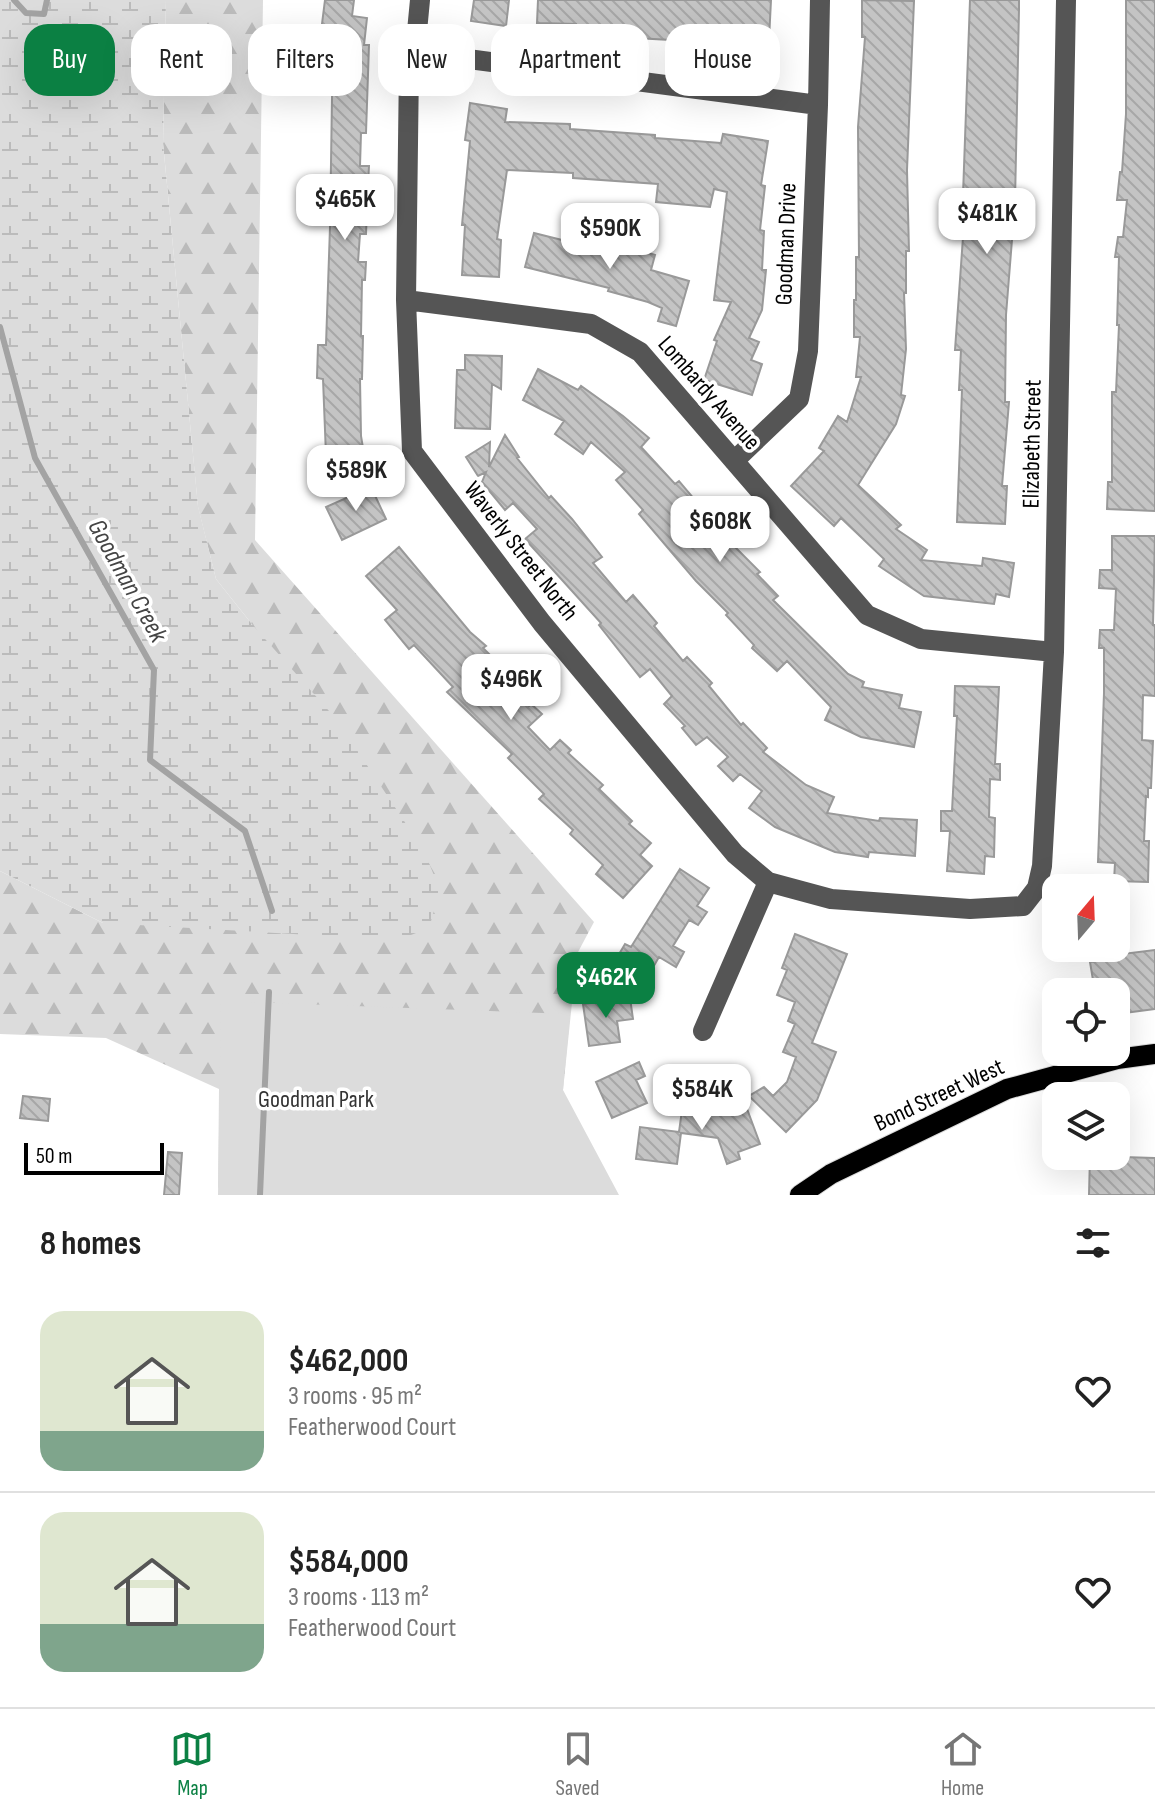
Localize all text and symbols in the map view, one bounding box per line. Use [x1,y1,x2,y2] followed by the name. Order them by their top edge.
[24,24,115,96] chip: Buy
[131,24,232,96] chip: Rent
[248,24,362,96] chip: Filters
[378,24,475,96] chip: New
[491,24,649,96] chip: Apartment
[665,24,780,96] chip: House
[289,174,401,242] pin: $465K
[769,182,803,306] street label: Goodman Drive
[314,184,376,215] text: $465K
[931,188,1043,256] pin: $481K
[956,198,1018,229] text: $481K
[554,203,666,271] pin: $590K
[579,213,641,244] text: $590K
[652,330,766,456] street label: Lombardy Avenue
[1016,379,1048,509] street label: Elizabeth Street
[300,445,412,513] pin: $589K
[325,455,387,486] text: $589K
[458,476,584,626] street label: Waverly Street North
[664,496,776,564] pin: $608K
[689,506,752,537] text: $608K
[81,514,174,649] water label: Goodman Creek
[455,654,567,722] pin: $496K
[480,664,542,695] text: $496K
[1042,874,1130,962] north arrow
[1042,874,1130,1170] map controls
[550,952,662,1020] pin: $462K
[575,962,637,993] text: $462K
[1042,978,1130,1066] button: locate
[869,1052,1009,1138] street label: Bond Street West
[646,1064,758,1132] pin: $584K
[671,1074,733,1105] text: $584K
[1042,1082,1130,1170] button: layers
[258,1085,374,1114] park label: Goodman Park
[24,1139,164,1175] scale bar
[36,1143,72,1170] text: 50 m
[1071,1221,1115,1265] icon: filters
[40,1223,141,1264] text: 8 homes
[288,1340,408,1381] text: $462,000
[104,1343,200,1439] icon: home
[1071,1369,1115,1413] icon: heart
[288,1381,422,1412] text: 3 rooms · 95 m²
[288,1412,456,1443] text: Featherwood Court
[288,1541,409,1582] text: $584,000
[104,1544,200,1640] icon: home
[1071,1570,1115,1614] icon: heart
[288,1582,429,1613] text: 3 rooms · 113 m²
[288,1613,456,1644] text: Featherwood Court
[170,1727,214,1802] tab: Map
[555,1727,600,1802] tab: Saved
[941,1727,985,1802] tab: Home

